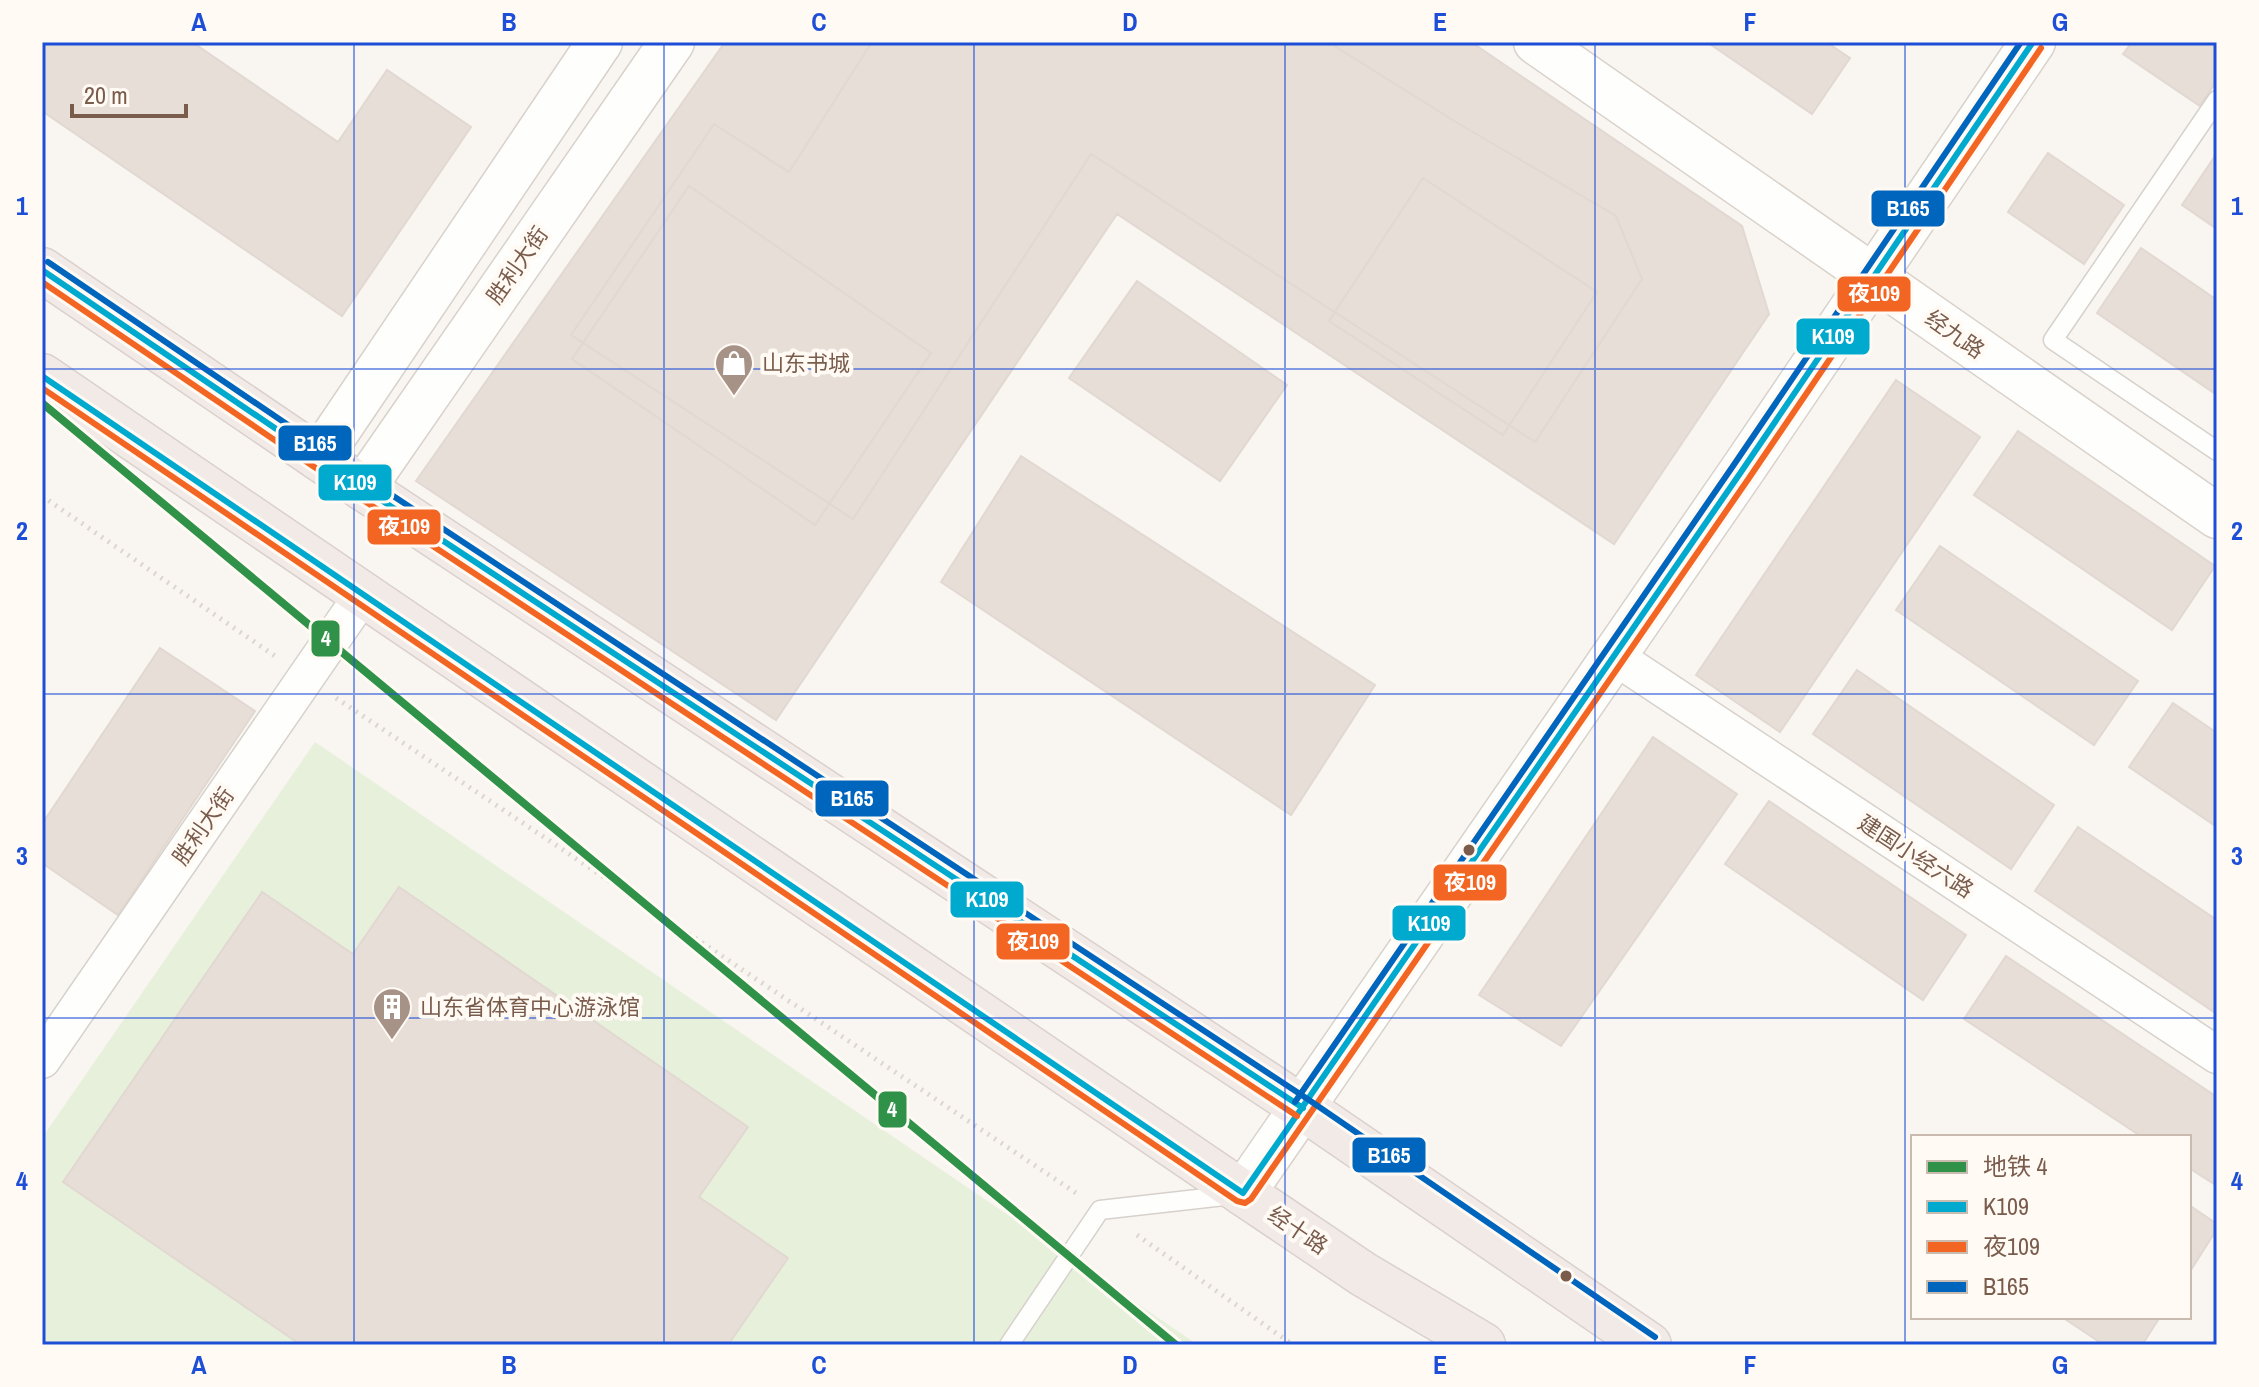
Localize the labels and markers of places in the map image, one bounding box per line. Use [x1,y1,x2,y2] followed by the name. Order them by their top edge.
[713,342,755,397] shop icon: 山东书城
[762,348,850,378] place label: 山东书城
[1461,842,1477,858] unlabelled marker
[371,986,413,1041] building icon: 山东省体育中心游泳馆
[420,992,640,1022] place label: 山东省体育中心游泳馆
[1558,1268,1574,1284] unlabelled marker

